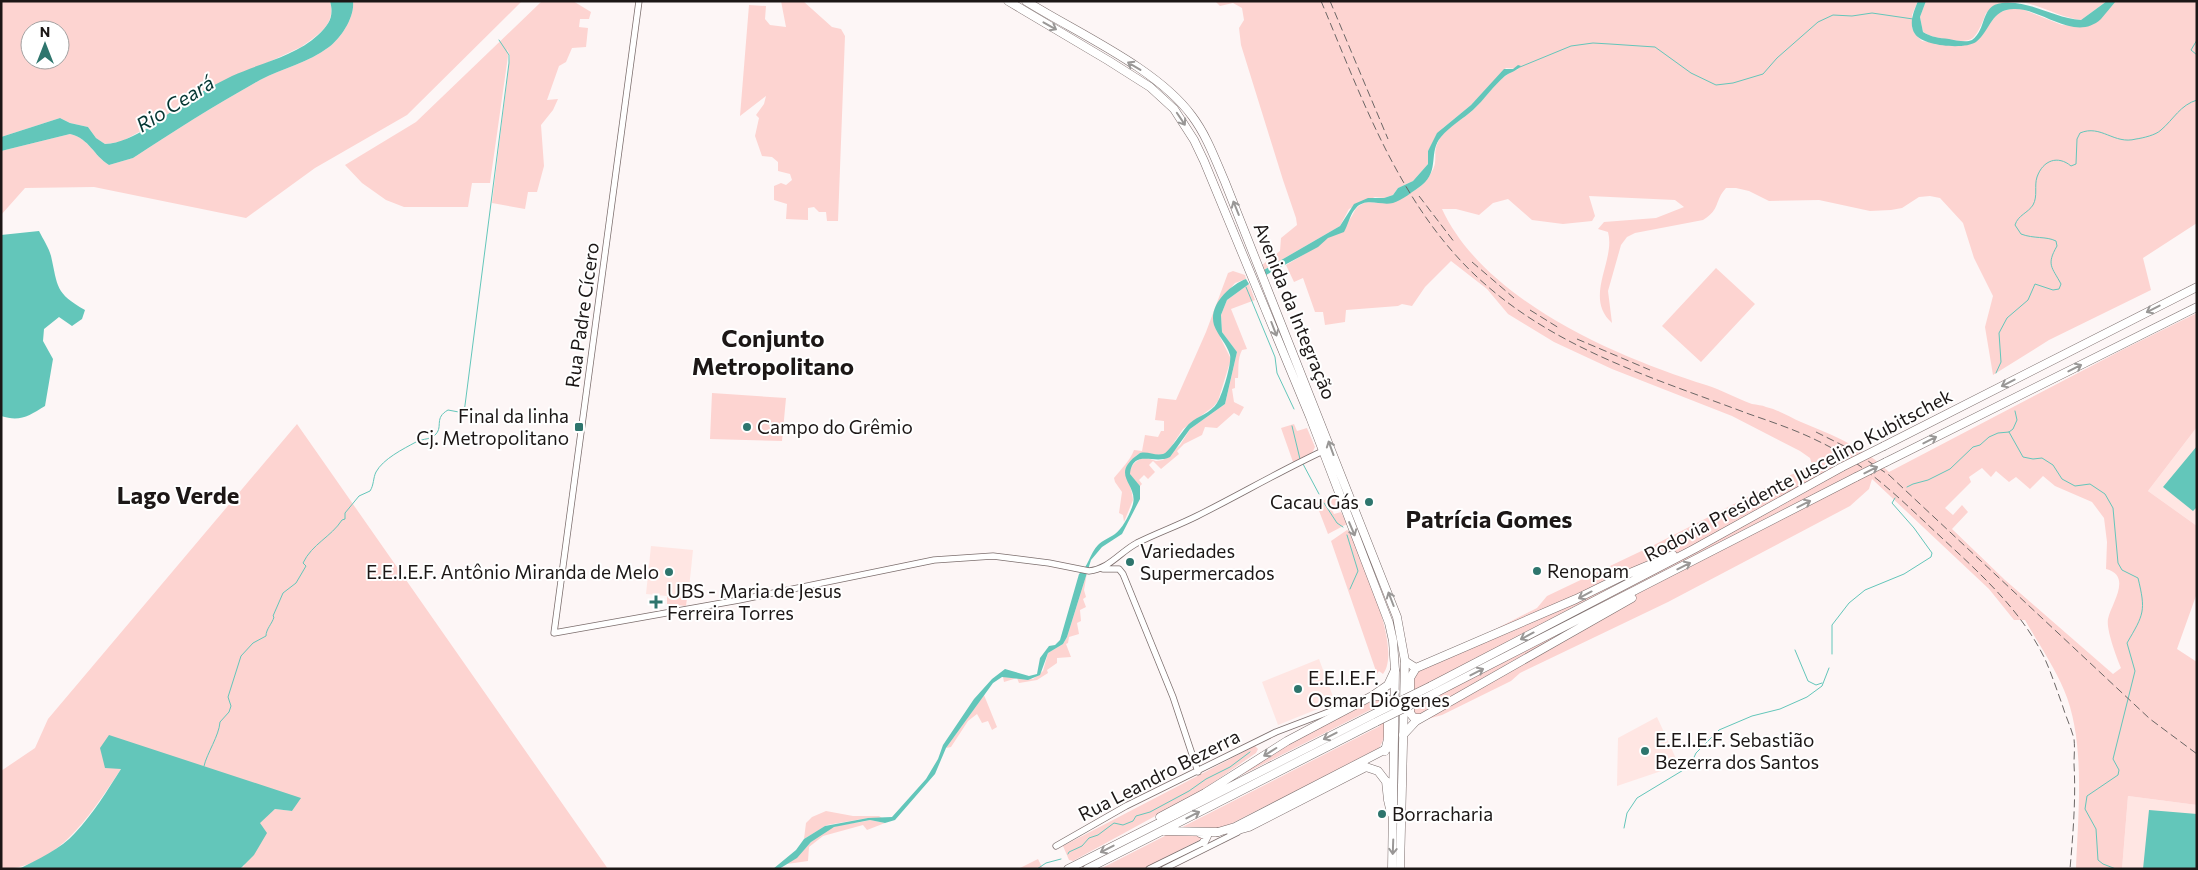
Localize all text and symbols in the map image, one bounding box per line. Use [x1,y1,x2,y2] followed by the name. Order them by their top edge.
[20,20,70,70] north arrow
[1042,21,1056,31] one-way arrow
[40,23,50,40] text: N
[1127,60,1141,70] one-way arrow
[131,70,218,136] water label: Rio Ceará
[1176,112,1186,126] one-way arrow
[1230,201,1240,216] one-way arrow
[1249,219,1341,403] street label: Avenida da Integração
[560,241,603,389] street label: Rua Padre Cícero
[2146,305,2161,314] one-way arrow
[1270,321,1279,336] one-way arrow
[692,323,854,380] district label: Conjunto Metropolitano
[2067,363,2082,372] one-way arrow
[2001,378,2016,388] one-way arrow
[1640,383,1956,566] street label: Rodovia Presidente Juscelino Kubitschek
[416,404,569,449] place label: Final da linha Cj. Metropolitano
[757,415,913,438] place label: Campo do Grêmio
[573,421,585,433] marker: Final da linha Cj. Metropolitano
[741,421,753,433] marker: Campo do Grêmio
[1922,435,1937,445] one-way arrow
[1326,440,1335,456] one-way arrow
[1863,465,1878,474] one-way arrow
[117,480,239,509] district label: Lago Verde
[1270,490,1359,513] place label: Cacau Gás
[1363,496,1375,508] marker: Cacau Gás
[1796,499,1811,509] one-way arrow
[1405,504,1573,533] district label: Patrícia Gomes
[1348,521,1358,536] one-way arrow
[1140,539,1275,584] place label: Variedades Supermercados
[1124,556,1136,568] marker: Variedades Supermercados
[1547,559,1629,582] place label: Renopam
[366,560,659,583] place label: E.E.I.E.F. Antônio Miranda de Melo
[1676,561,1691,570] one-way arrow
[1531,565,1543,577] marker: Renopam
[663,566,675,578] marker: E.E.I.E.F. Antônio Miranda de Melo
[667,579,842,624] place label: UBS - Maria de Jesus Ferreira Torres
[1578,591,1593,600] one-way arrow
[1386,592,1395,607] one-way arrow
[649,595,663,609] marker: UBS - Maria de Jesus Ferreira Torres
[1520,632,1535,641] one-way arrow
[1308,666,1450,711] place label: E.E.I.E.F. Osmar Diógenes
[1469,667,1484,676] one-way arrow
[1292,683,1304,695] marker: E.E.I.E.F. Osmar Diógenes
[1074,724,1243,825] street label: Rua Leandro Bezerra
[1655,728,1819,773] place label: E.E.I.E.F. Sebastião Bezerra dos Santos
[1323,732,1338,741] one-way arrow
[1639,745,1651,757] marker: E.E.I.E.F. Sebastião Bezerra dos Santos
[1263,746,1277,757] one-way arrow
[1392,802,1493,825] place label: Borracharia
[1376,808,1388,820] marker: Borracharia
[1186,810,1201,820] one-way arrow
[1388,838,1398,855] one-way arrow
[1100,845,1115,854] one-way arrow

